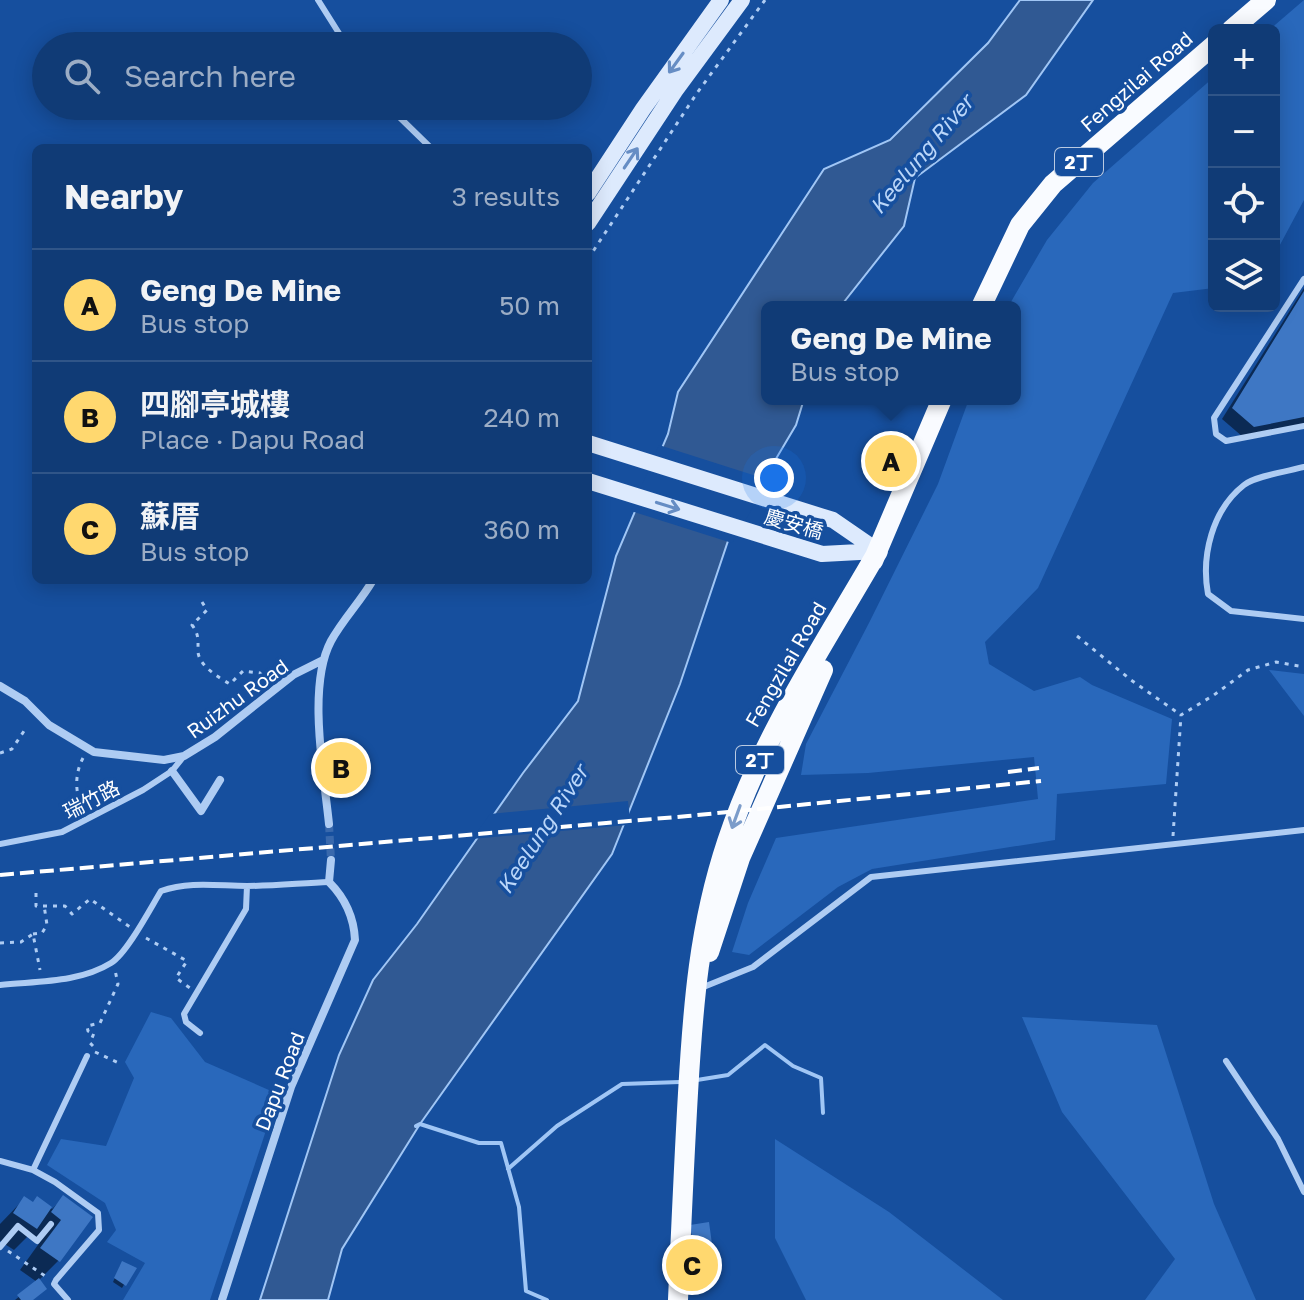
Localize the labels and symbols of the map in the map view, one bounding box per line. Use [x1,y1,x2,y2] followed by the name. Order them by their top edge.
[1075,26,1197,136] street label: Fengzilai Road
[668,52,684,74] one-way arrow
[863,86,981,219] water label: Keelung River
[623,147,639,169] one-way arrow
[1055,148,1103,176] road number: 2丁
[865,431,917,491] pin: A
[754,458,794,498] your location
[655,500,680,514] one-way arrow
[762,503,826,543] street label: 慶安橋
[739,597,831,731] street label: Fengzilai Road
[182,653,292,743] street label: Ruizhu Road
[315,738,367,798] pin: B
[736,746,784,774] road number: 2丁
[491,757,595,898] water label: Keelung River
[59,775,123,823] street label: 瑞竹路
[728,804,742,829] one-way arrow
[249,1028,309,1134] street label: Dapu Road
[666,1235,718,1295] pin: C

